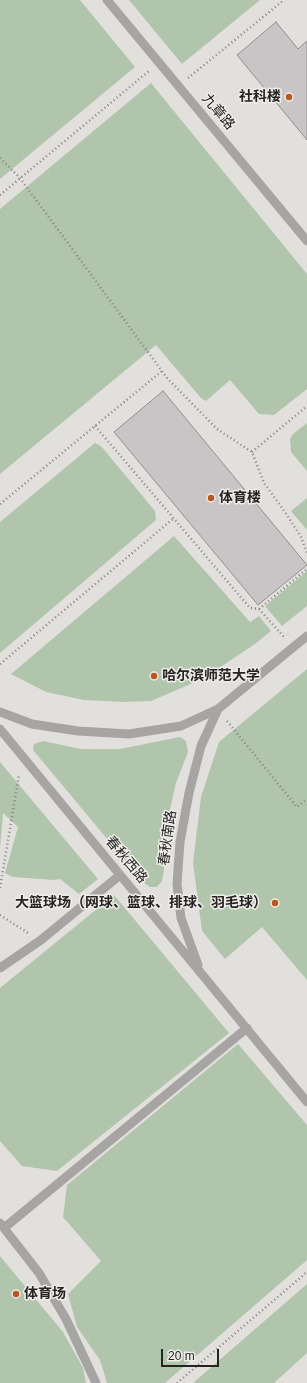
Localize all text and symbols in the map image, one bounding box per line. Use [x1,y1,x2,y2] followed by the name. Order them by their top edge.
[239,89,281,105] place label: 社科楼
[198,91,238,133] street label: 九章路
[284,92,294,102] marker: 社科楼
[219,490,261,506] place label: 体育楼
[206,493,216,503] marker: 体育楼
[162,668,260,684] place label: 哈尔滨师范大学
[149,671,159,681] marker: 哈尔滨师范大学
[156,809,180,867] street label: 春秋南路
[102,833,150,887] street label: 春秋西路
[15,895,267,911] place label: 大篮球场（网球、篮球、排球、羽毛球）
[270,898,280,908] marker: 大篮球场（网球、篮球、排球、羽毛球）
[24,1286,66,1302] place label: 体育场
[11,1289,21,1299] marker: 体育场
[163,1341,221,1367] scale bar
[168,1349,195,1363] text: 20 m

